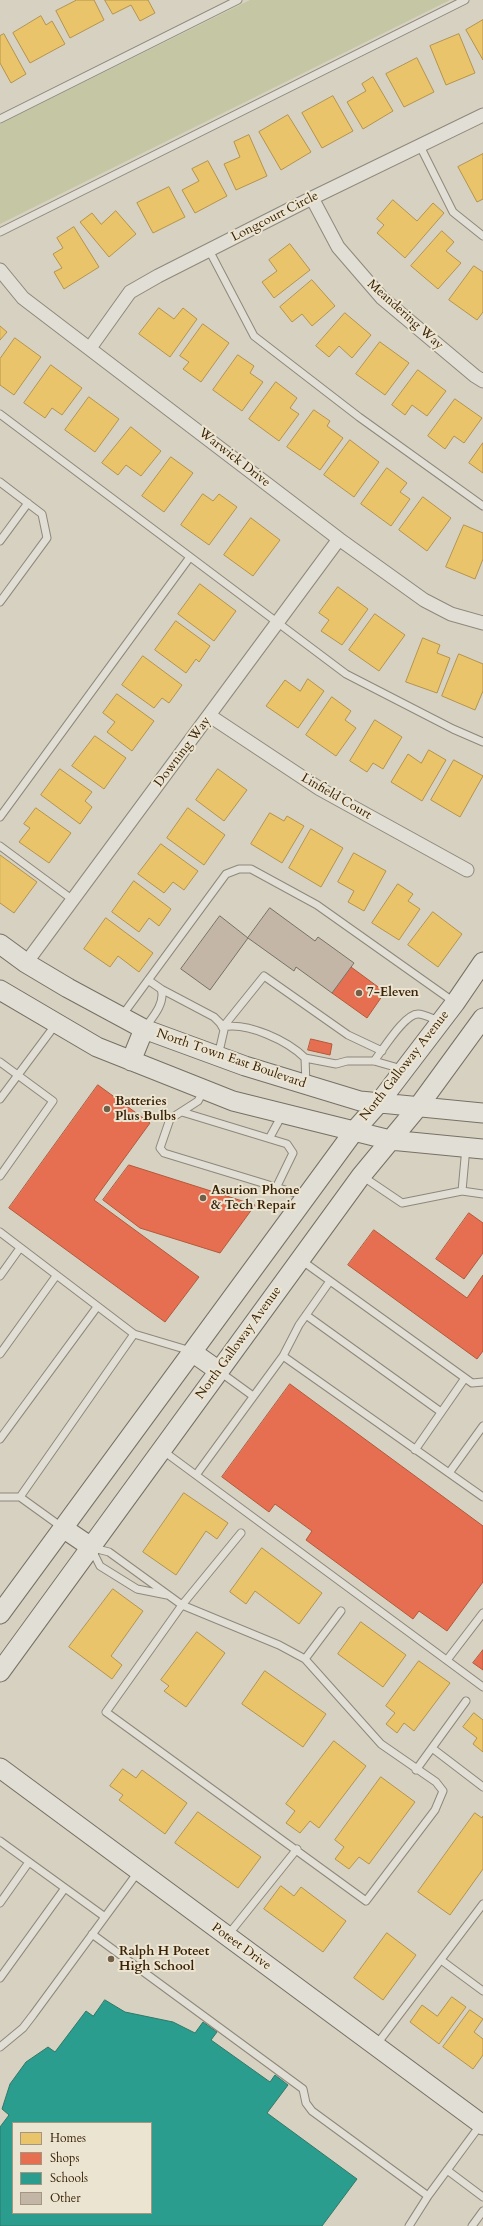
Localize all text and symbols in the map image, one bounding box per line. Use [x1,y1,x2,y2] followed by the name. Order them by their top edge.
[229,188,321,246] street label: Longcourt Circle
[364,277,446,353] street label: Meandering Way
[195,425,273,491] street label: Warwick Drive
[151,714,215,790] street label: Downing Way
[298,771,374,823] street label: Linfield Court
[367,985,419,1001] place label: 7-Eleven
[354,988,364,998] marker: 7-Eleven
[357,1008,453,1124] street label: North Galloway Avenue
[154,1026,308,1092] street label: North Town East Boulevard
[115,1094,176,1125] place label: Batteries Plus Bulbs
[102,1104,112,1114] marker: Batteries Plus Bulbs
[211,1183,300,1214] place label: Asurion Phone & Tech Repair
[198,1193,208,1203] marker: Asurion Phone & Tech Repair
[193,1284,285,1402] street label: North Galloway Avenue
[208,1920,274,1974] street label: Poteet Drive
[119,1944,209,1975] place label: Ralph H Poteet High School
[106,1954,116,1964] marker: Ralph H Poteet High School
[12,2122,152,2214] legend
[50,2130,86,2146] text: Homes
[50,2150,79,2166] text: Shops
[50,2170,88,2186] text: Schools
[50,2190,81,2206] text: Other

